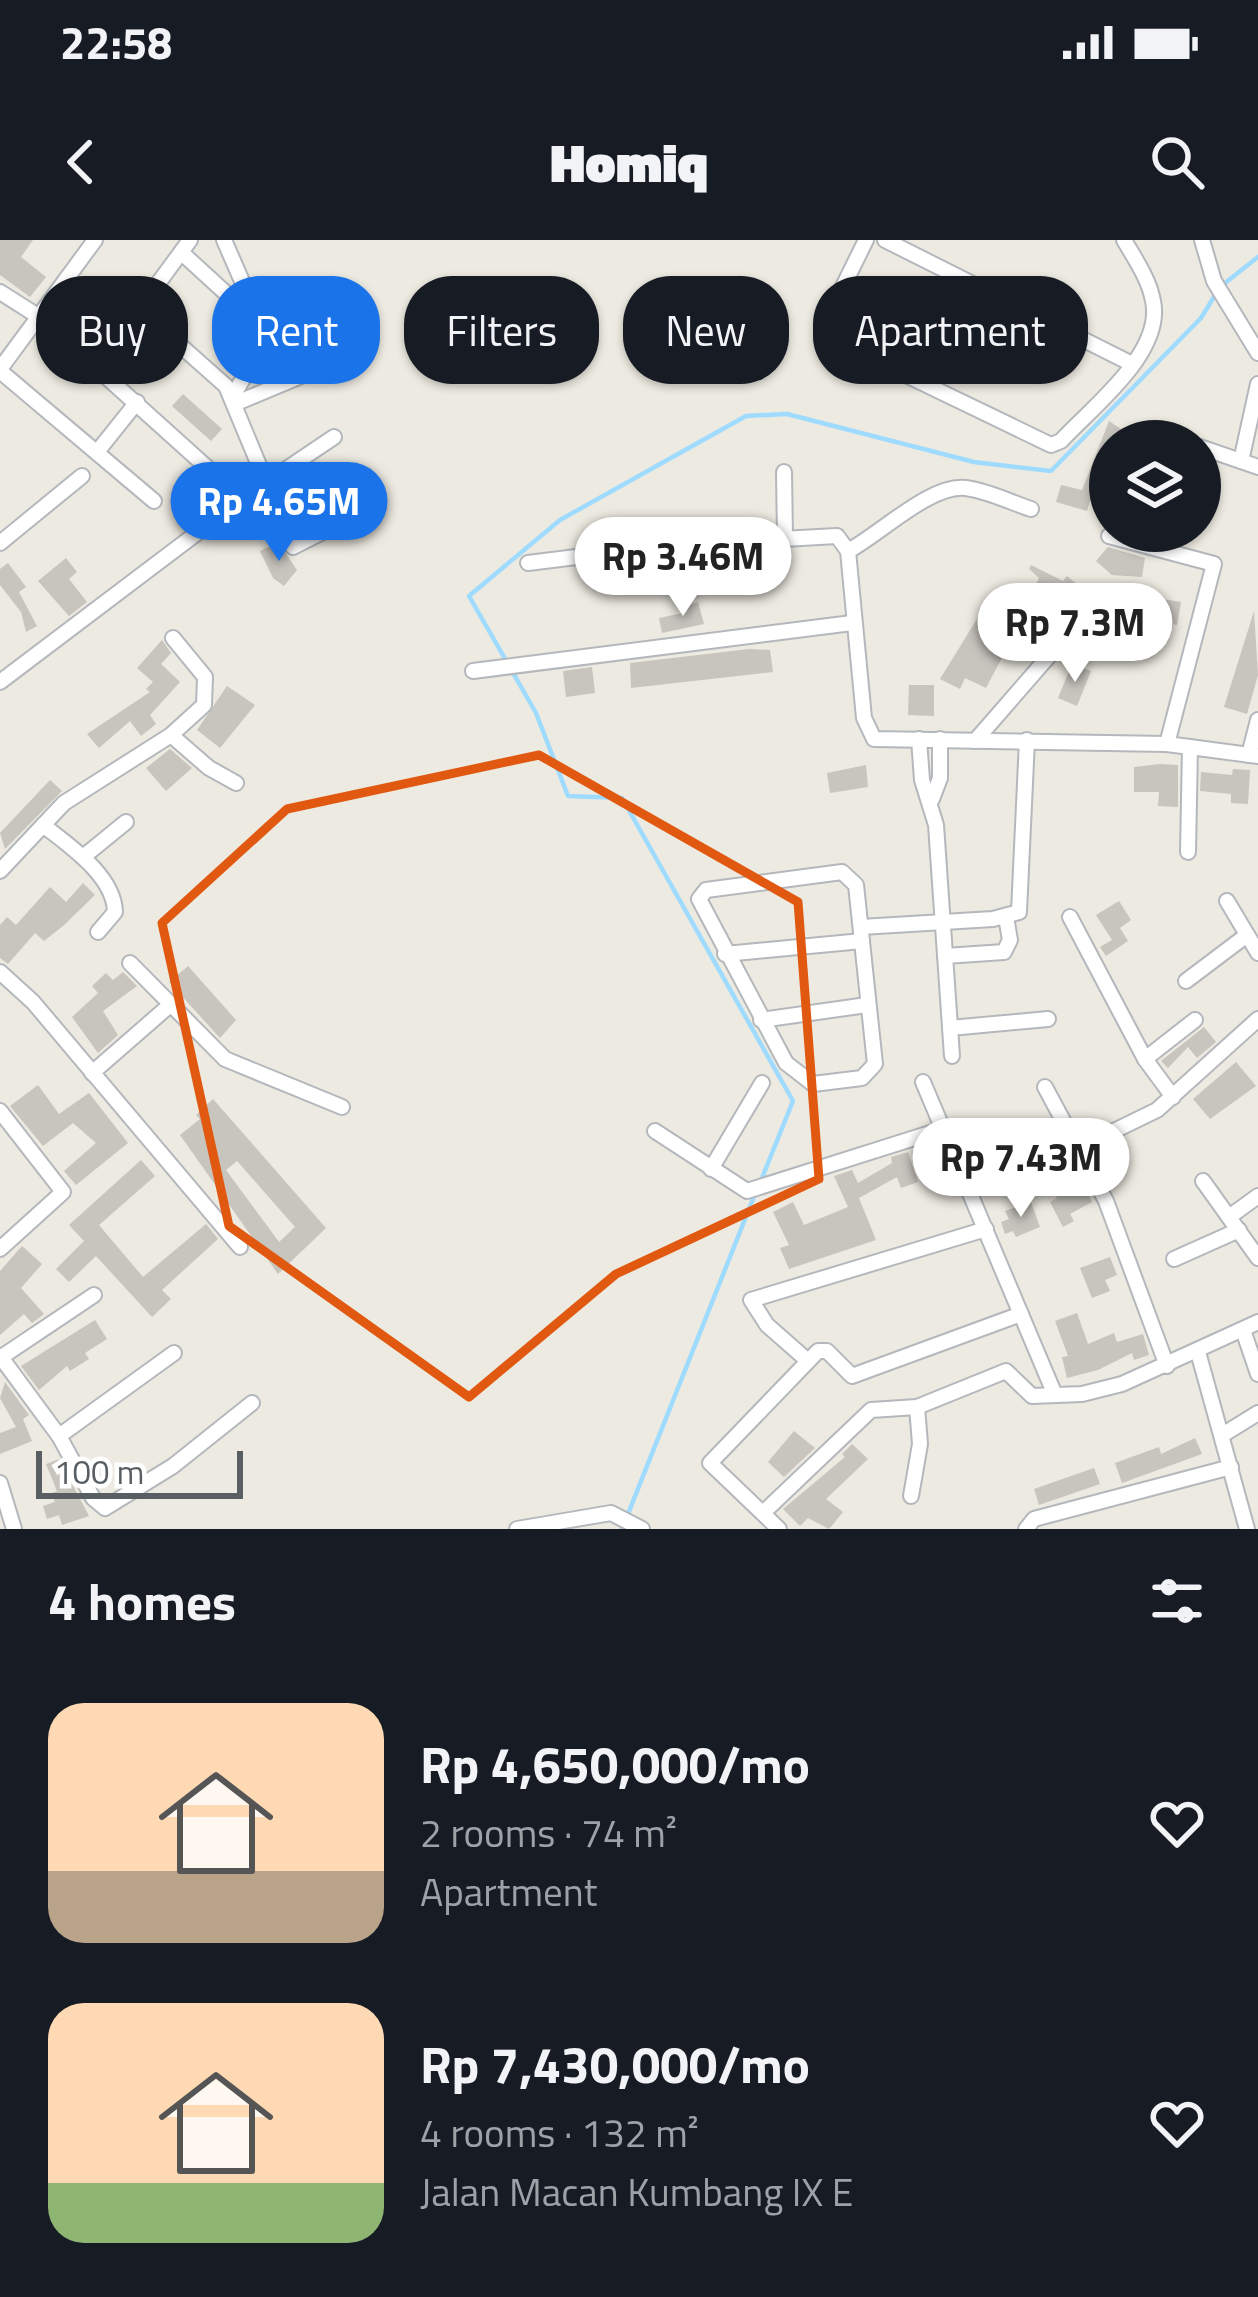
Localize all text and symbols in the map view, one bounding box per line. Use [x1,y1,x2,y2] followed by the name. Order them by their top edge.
[60,8,172,76] text: 22:58
[550,121,708,203] text: Homiq
[48,129,114,195] icon: back
[1144,129,1210,195] icon: search
[36,276,188,384] chip: Buy
[212,276,380,384] chip: Rent
[404,276,599,384] chip: Filters
[623,276,789,384] chip: New
[813,276,1088,384] chip: Apartment
[1089,420,1221,552] map controls
[1089,420,1221,552] button: layers
[155,462,403,564] pin: Rp 4.65M
[198,471,360,530] text: Rp 4.65M
[559,517,807,619] pin: Rp 3.46M
[602,526,764,585] text: Rp 3.46M
[964,583,1186,685] pin: Rp 7.3M
[1004,592,1146,651] text: Rp 7.3M
[897,1118,1145,1220] pin: Rp 7.43M
[940,1127,1102,1186] text: Rp 7.43M
[36,1445,243,1498] scale bar
[54,1447,144,1497] text: 100 m
[48,1562,236,1640] text: 4 homes
[1144,1568,1210,1634] icon: filters
[420,1725,810,1803] text: Rp 4,650,000/mo
[144,1751,288,1895] icon: home
[1144,1790,1210,1856] icon: heart
[420,1803,677,1862] text: 2 rooms · 74 m²
[420,1862,597,1921] text: Apartment
[420,2025,810,2103] text: Rp 7,430,000/mo
[144,2051,288,2195] icon: home
[1144,2090,1210,2156] icon: heart
[420,2103,699,2162] text: 4 rooms · 132 m²
[420,2162,853,2221] text: Jalan Macan Kumbang IX E

